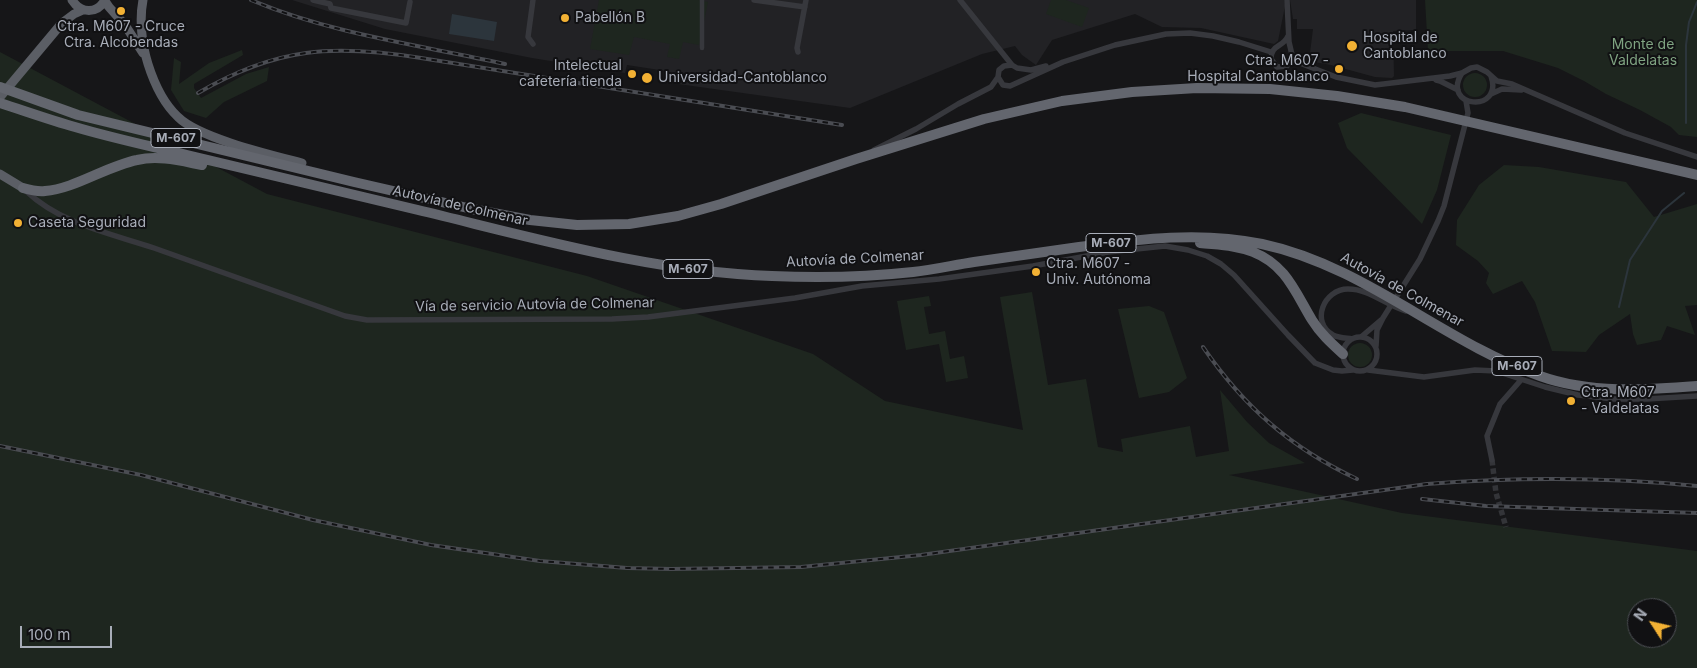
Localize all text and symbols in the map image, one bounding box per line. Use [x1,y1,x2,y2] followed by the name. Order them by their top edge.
[115,5,127,17] marker: Ctra. M607 - Cruce Ctra. Alcobendas
[575,10,645,26] place label: Pabellón B
[559,12,571,24] marker: Pabellón B
[57,19,185,52] place label: Ctra. M607 - Cruce Ctra. Alcobendas
[1363,30,1447,62] place label: Hospital de Cantoblanco
[1609,37,1677,70] park label: Monte de Valdelatas
[1345,39,1359,53] marker: Hospital de Cantoblanco
[1187,53,1329,85] place label: Ctra. M607 - Hospital Cantoblanco
[519,58,622,90] place label: Intelectual cafetería tienda
[1333,63,1345,75] marker: Ctra. M607 - Hospital Cantoblanco
[626,68,638,80] marker: Intelectual cafetería tienda
[658,70,827,86] place label: Universidad-Cantoblanco
[640,71,654,85] marker: Universidad-Cantoblanco
[151,128,201,148] road number: M-607
[391,182,529,230] street label: Autovía de Colmenar
[28,215,146,231] place label: Caseta Seguridad
[12,217,24,229] marker: Caseta Seguridad
[1086,234,1136,252] road number: M-607
[786,247,924,271] street label: Autovía de Colmenar
[1338,249,1466,331] street label: Autovía de Colmenar
[1046,256,1151,288] place label: Ctra. M607 - Univ. Autónoma
[663,260,713,278] road number: M-607
[1030,266,1042,278] marker: Ctra. M607 - Univ. Autónoma
[415,295,655,315] street label: Vía de servicio Autovía de Colmenar
[1492,356,1542,376] road number: M-607
[1581,385,1659,418] place label: Ctra. M607 - Valdelatas
[1565,395,1577,407] marker: Ctra. M607 - Valdelatas
[1627,598,1677,648] north arrow
[1630,605,1650,624] text: N
[22,616,115,648] scale bar
[28,625,70,644] text: 100 m

